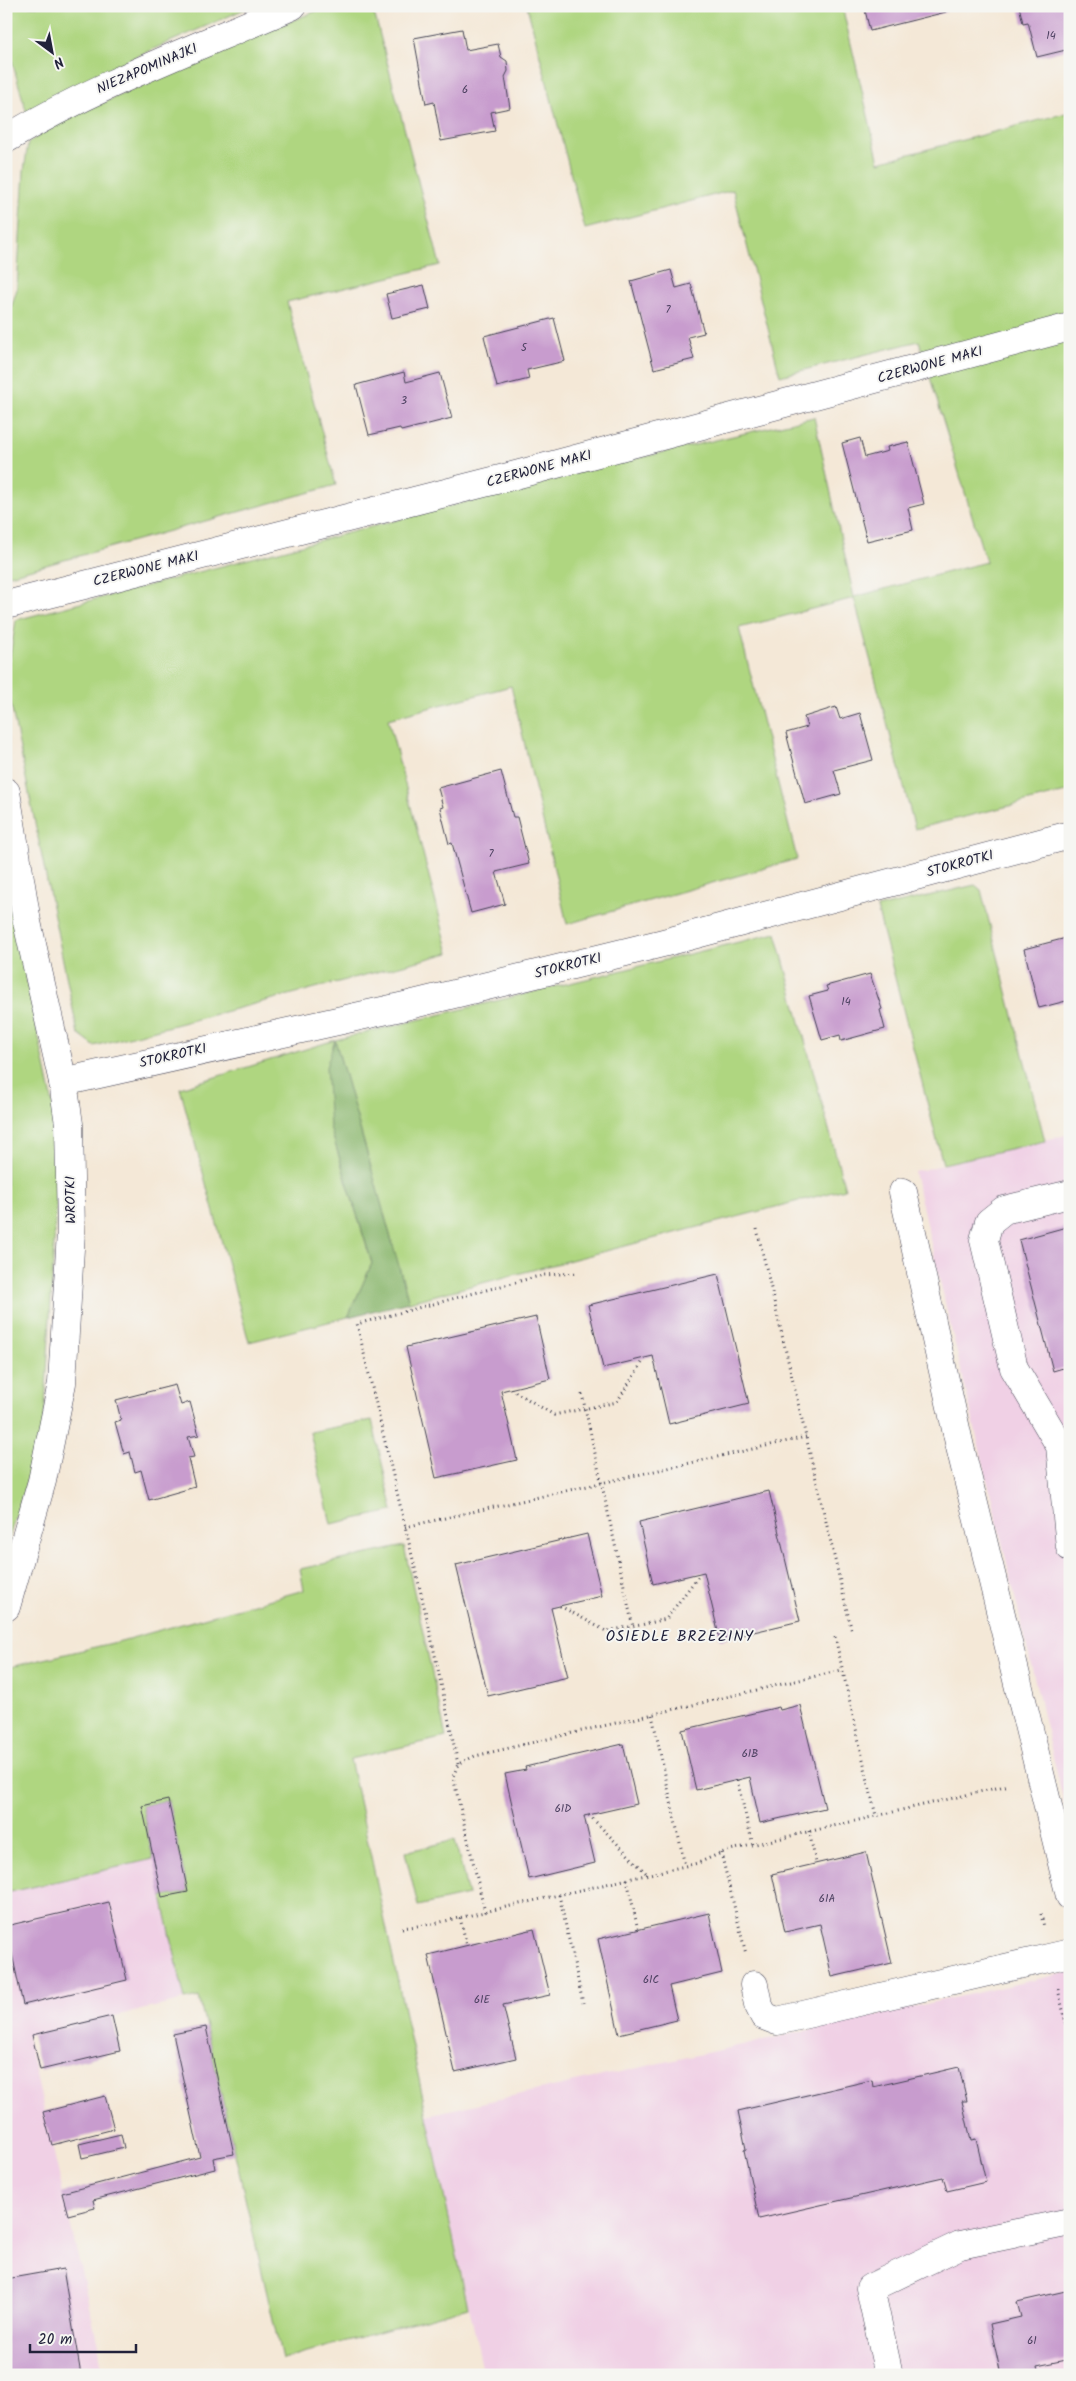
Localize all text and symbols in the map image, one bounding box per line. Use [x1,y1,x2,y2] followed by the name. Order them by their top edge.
[1046,27,1056,45] house number: 14
[28,28,78,78] north arrow
[93,38,201,100] street label: NIEZAPOMINAJKI
[49,51,68,74] text: N
[462,81,468,99] house number: 6
[665,301,671,319] house number: 7
[521,339,528,357] house number: 5
[875,340,985,390] street label: CZERWONE MAKI
[401,392,407,410] house number: 3
[484,444,594,494] street label: CZERWONE MAKI
[91,545,201,593] street label: CZERWONE MAKI
[924,844,996,884] street label: STOKROTKI
[488,845,494,863] house number: 7
[532,947,604,985] street label: STOKROTKI
[841,993,851,1011] house number: 14
[137,1038,209,1074] street label: STOKROTKI
[60,1176,82,1224] street label: WROTKI
[606,1625,755,1649] district label: OSIEDLE BRZEZINY
[742,1745,758,1763] house number: 61B
[555,1800,571,1818] house number: 61D
[819,1890,835,1908] house number: 61A
[643,1971,659,1989] house number: 61C
[474,1991,491,2009] house number: 61E
[30,2321,136,2353] scale bar
[38,2328,72,2352] text: 20 m
[1027,2332,1037,2350] house number: 61

